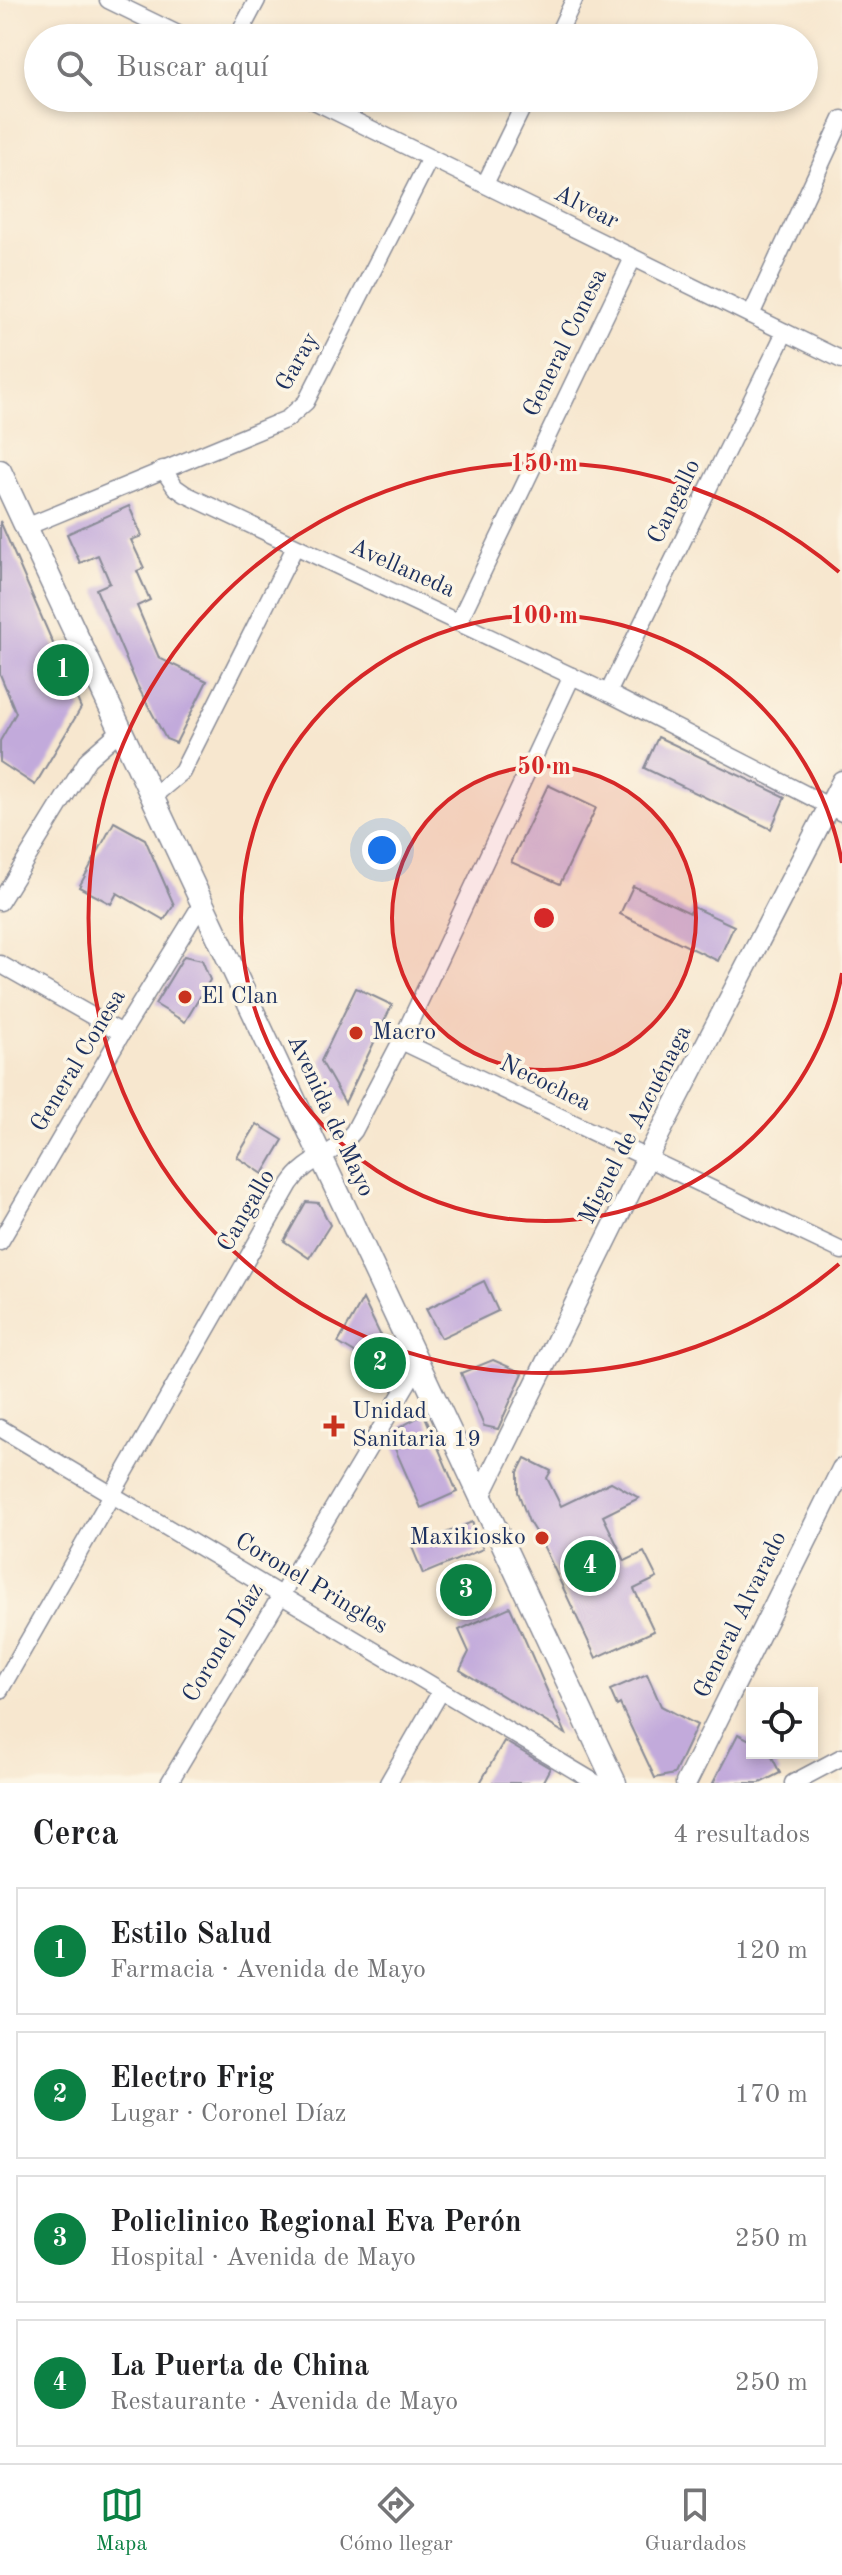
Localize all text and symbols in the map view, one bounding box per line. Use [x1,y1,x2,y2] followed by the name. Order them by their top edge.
[24,24,818,112] search box
[52,46,96,90] icon: search
[116,53,268,83] text: Buscar aquí
[550,182,622,234] street label: Alvear
[520,265,612,421] street label: General Conesa
[272,328,324,395] street label: Garay
[510,452,578,477] text: 150 m
[644,456,706,548] street label: Cangallo
[346,535,458,603] street label: Avellaneda
[510,605,578,629] text: 100 m
[37,640,89,700] pin: 1
[517,755,571,780] text: 50 m
[362,830,402,870] your location
[530,904,558,932] centre of rings
[27,985,131,1136] street label: General Conesa
[201,985,278,1009] place label: El Clan
[176,988,194,1006] marker: El Clan
[372,1021,436,1045] place label: Macro
[575,1022,697,1228] street label: Miguel de Azcuénaga
[347,1024,365,1042] marker: Macro
[282,1031,378,1201] street label: Avenida de Mayo
[496,1052,595,1116] street label: Necochea
[214,1166,280,1256] street label: Cangallo
[354,1333,406,1393] pin: 2
[352,1400,481,1452] place label: Unidad Sanitaria 19
[323,1415,345,1437] marker: Unidad Sanitaria 19
[409,1526,526,1550] place label: Maxikiosko
[690,1528,792,1702] street label: General Alvarado
[230,1529,392,1639] street label: Coronel Pringles
[533,1529,551,1547] marker: Maxikiosko
[564,1536,616,1596] pin: 4
[440,1560,492,1620] pin: 3
[179,1579,269,1707] street label: Coronel Díaz
[746,1687,818,1759] map controls
[746,1687,818,1759] button: locate
[32,1818,118,1852] text: Cerca
[673,1822,810,1848] text: 4 resultados
[110,1920,272,1950] text: Estilo Salud
[52,1938,68,1964] text: 1
[735,1938,808,1964] text: 120 m
[110,1957,426,1983] text: Farmacia · Avenida de Mayo
[110,2064,274,2094] text: Electro Frig
[52,2082,68,2108] text: 2
[735,2082,808,2108] text: 170 m
[110,2101,346,2127] text: Lugar · Coronel Díaz
[110,2208,522,2238] text: Policlinico Regional Eva Perón
[52,2226,68,2252] text: 3
[735,2226,808,2252] text: 250 m
[110,2245,416,2271] text: Hospital · Avenida de Mayo
[110,2352,369,2382] text: La Puerta de China
[52,2370,68,2396] text: 4
[735,2370,808,2396] text: 250 m
[110,2389,458,2415] text: Restaurante · Avenida de Mayo
[96,2483,147,2558] tab: Mapa
[339,2483,453,2558] tab: Cómo llegar
[644,2483,746,2558] tab: Guardados

